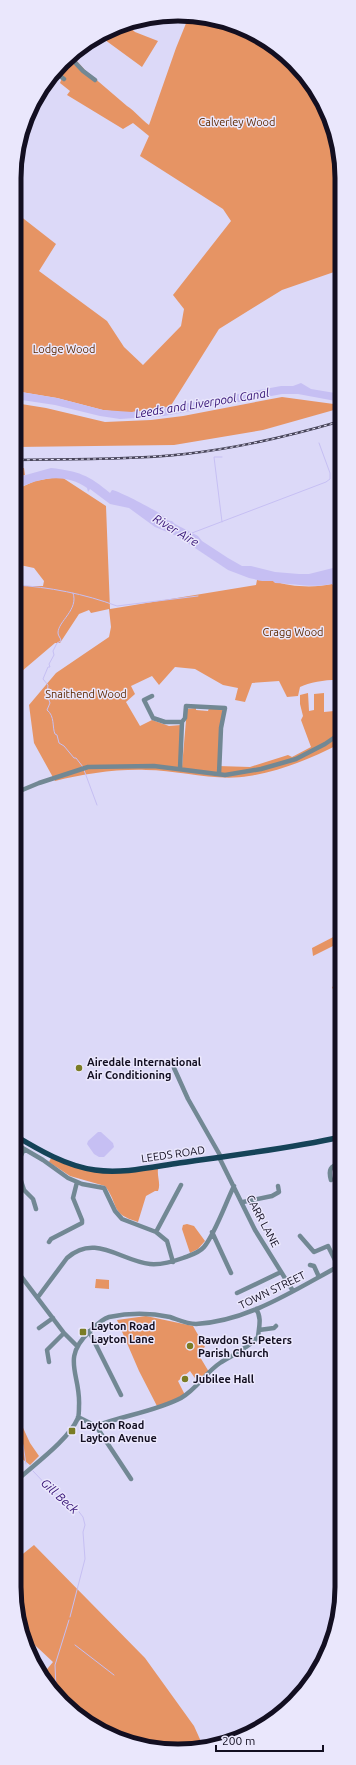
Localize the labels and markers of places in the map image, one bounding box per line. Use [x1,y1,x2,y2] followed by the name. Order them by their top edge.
[87,1056,202,1081] place label: Airedale International Air Conditioning
[74,1063,84,1073] marker: Airedale International Air Conditioning
[91,1320,155,1345] place label: Layton Road Layton Lane
[78,1327,88,1337] marker: Layton Road Layton Lane
[198,1334,292,1359] place label: Rawdon St. Peters Parish Church
[185,1341,195,1351] marker: Rawdon St. Peters Parish Church
[193,1373,255,1385] place label: Jubilee Hall
[180,1374,190,1384] marker: Jubilee Hall
[80,1419,157,1444] place label: Layton Road Layton Avenue
[67,1426,77,1436] marker: Layton Road Layton Avenue

